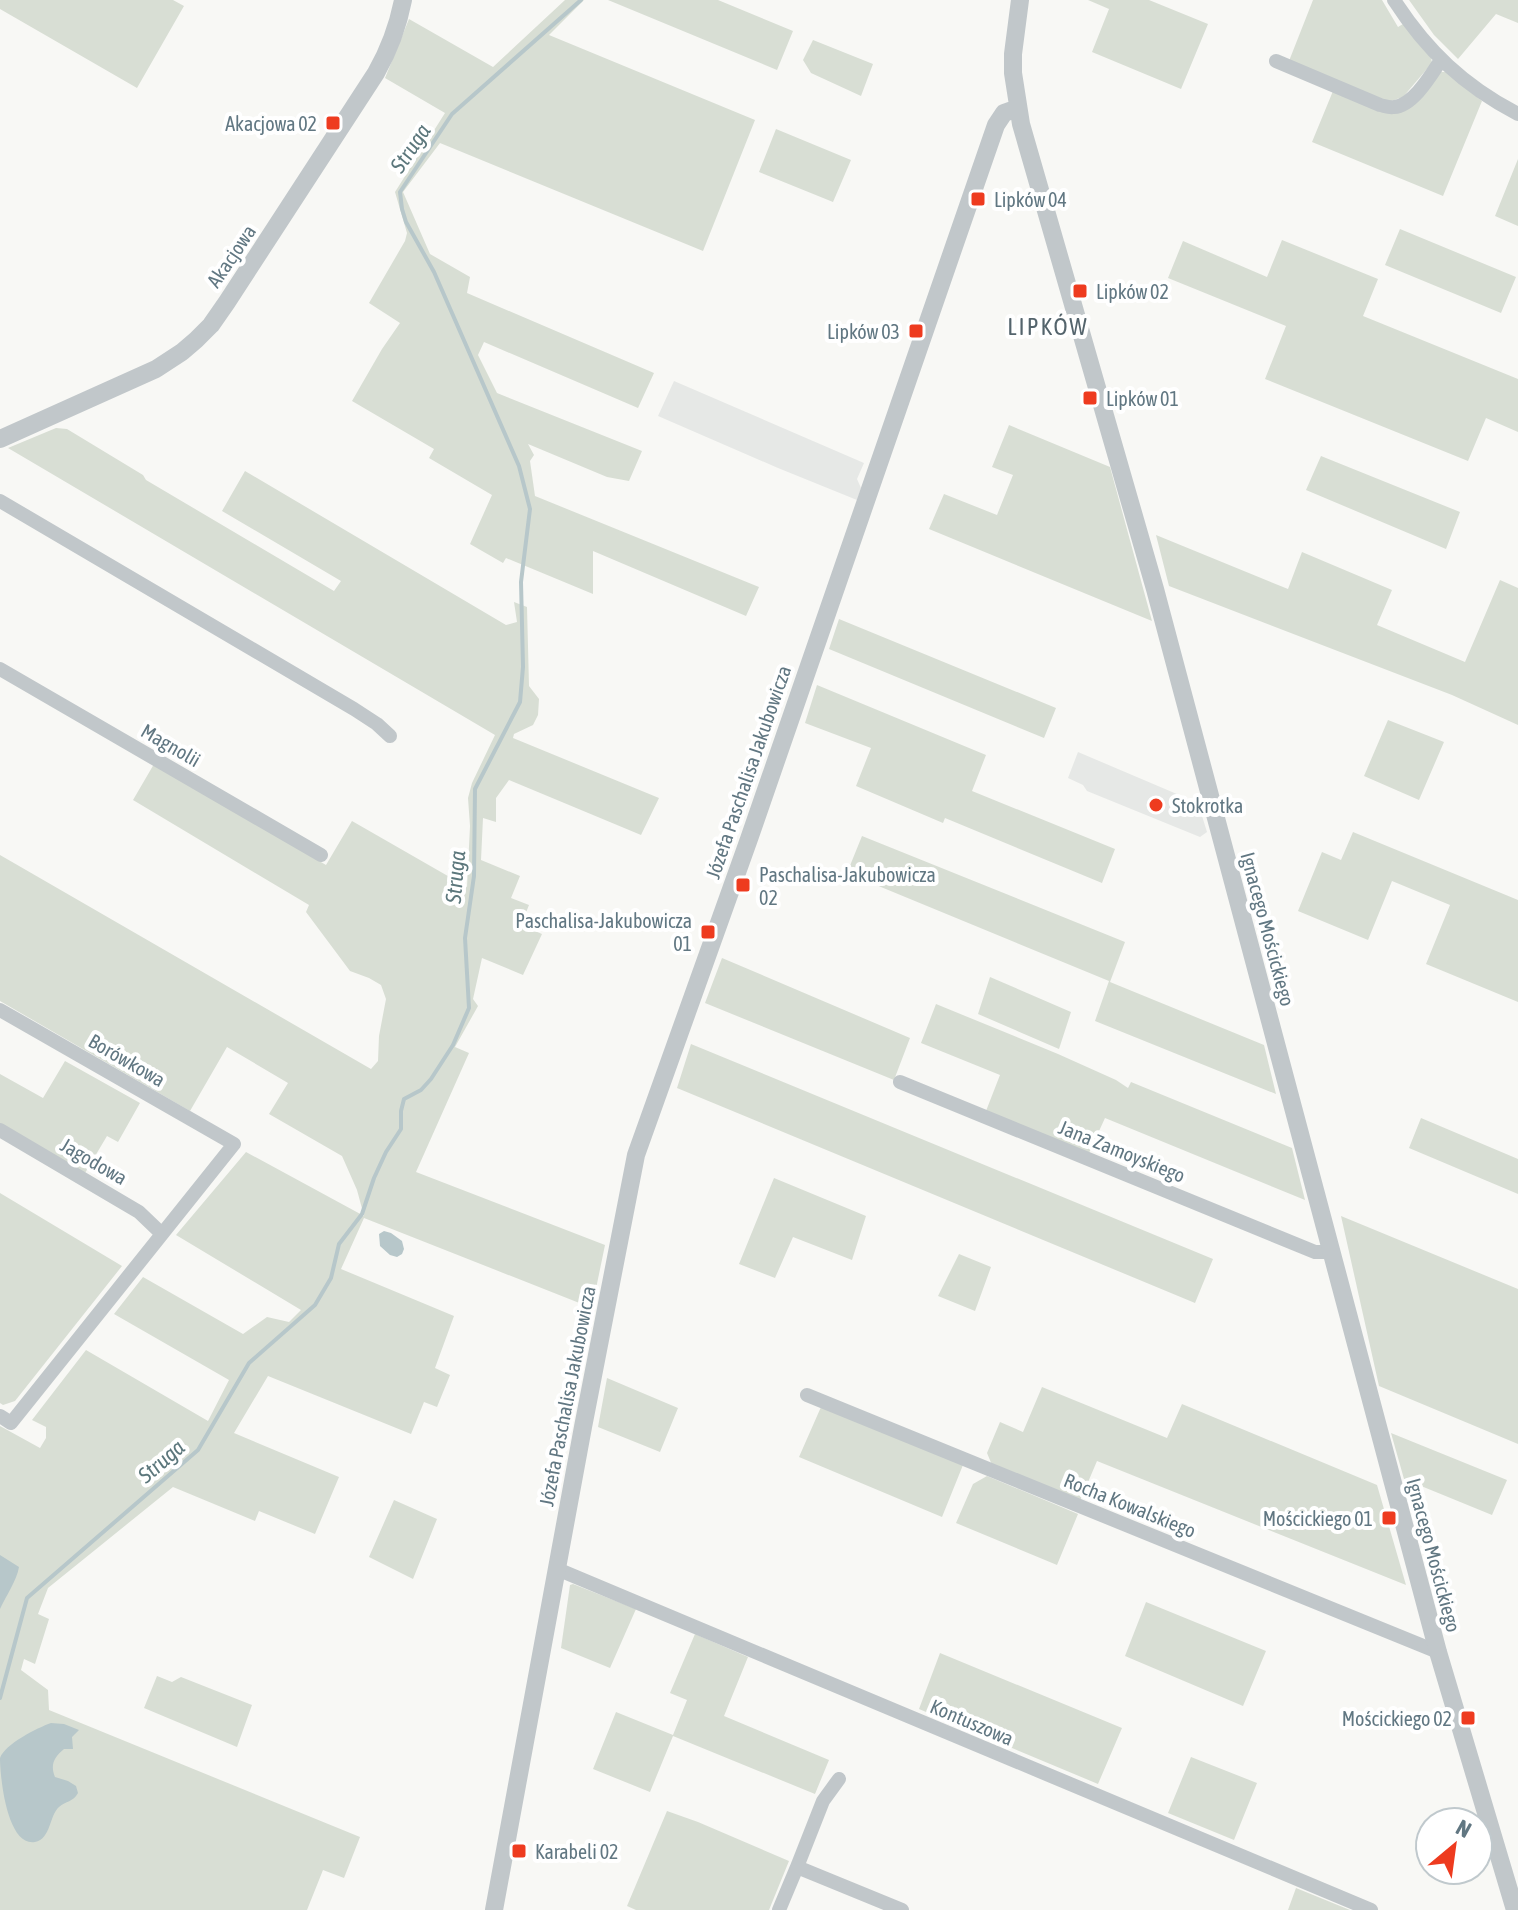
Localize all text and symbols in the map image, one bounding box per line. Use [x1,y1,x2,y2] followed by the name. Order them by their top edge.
[225,112,317,135] place label: Akacjowa 02
[324,114,342,132] marker: Akacjowa 02
[384,119,436,178] water label: Struga
[994,188,1067,211] place label: Lipków 04
[969,190,987,208] marker: Lipków 04
[202,220,260,292] street label: Akacjowa
[1096,280,1169,303] place label: Lipków 02
[1071,282,1089,300] marker: Lipków 02
[1007,313,1089,340] district label: LIPKÓW
[827,320,900,343] place label: Lipków 03
[907,322,925,340] marker: Lipków 03
[1106,387,1179,410] place label: Lipków 01
[1081,389,1099,407] marker: Lipków 01
[701,663,795,881] street label: Józefa Paschalisa Jakubowicza
[137,719,205,771] street label: Magnolii
[1172,794,1243,817] place label: Stokrotka
[1147,796,1165,814] marker: Stokrotka
[440,850,470,905] water label: Struga
[1236,850,1300,1008] street label: Ignacego Mościckiego
[759,863,936,909] place label: Paschalisa-Jakubowicza 02
[734,876,752,894] marker: Paschalisa-Jakubowicza 02
[515,909,692,955] place label: Paschalisa-Jakubowicza 01
[699,923,717,941] marker: Paschalisa-Jakubowicza 01
[85,1029,169,1091] street label: Borówkowa
[1056,1115,1188,1187] street label: Jana Zamoyskiego
[57,1133,131,1189] street label: Jagodowa
[534,1284,600,1508] street label: Józefa Paschalisa Jakubowicza
[132,1434,189,1489] water label: Struga
[1061,1468,1199,1542] street label: Rocha Kowalskiego
[1402,1476,1466,1634] street label: Ignacego Mościckiego
[1263,1507,1373,1530] place label: Mościckiego 01
[1380,1509,1398,1527] marker: Mościckiego 01
[927,1694,1017,1750] street label: Kontuszowa
[1342,1707,1452,1730] place label: Mościckiego 02
[1459,1709,1477,1727] marker: Mościckiego 02
[1414,1806,1494,1886] north arrow
[1452,1814,1476,1843] text: N
[535,1840,619,1863] place label: Karabeli 02
[510,1842,528,1860] marker: Karabeli 02

